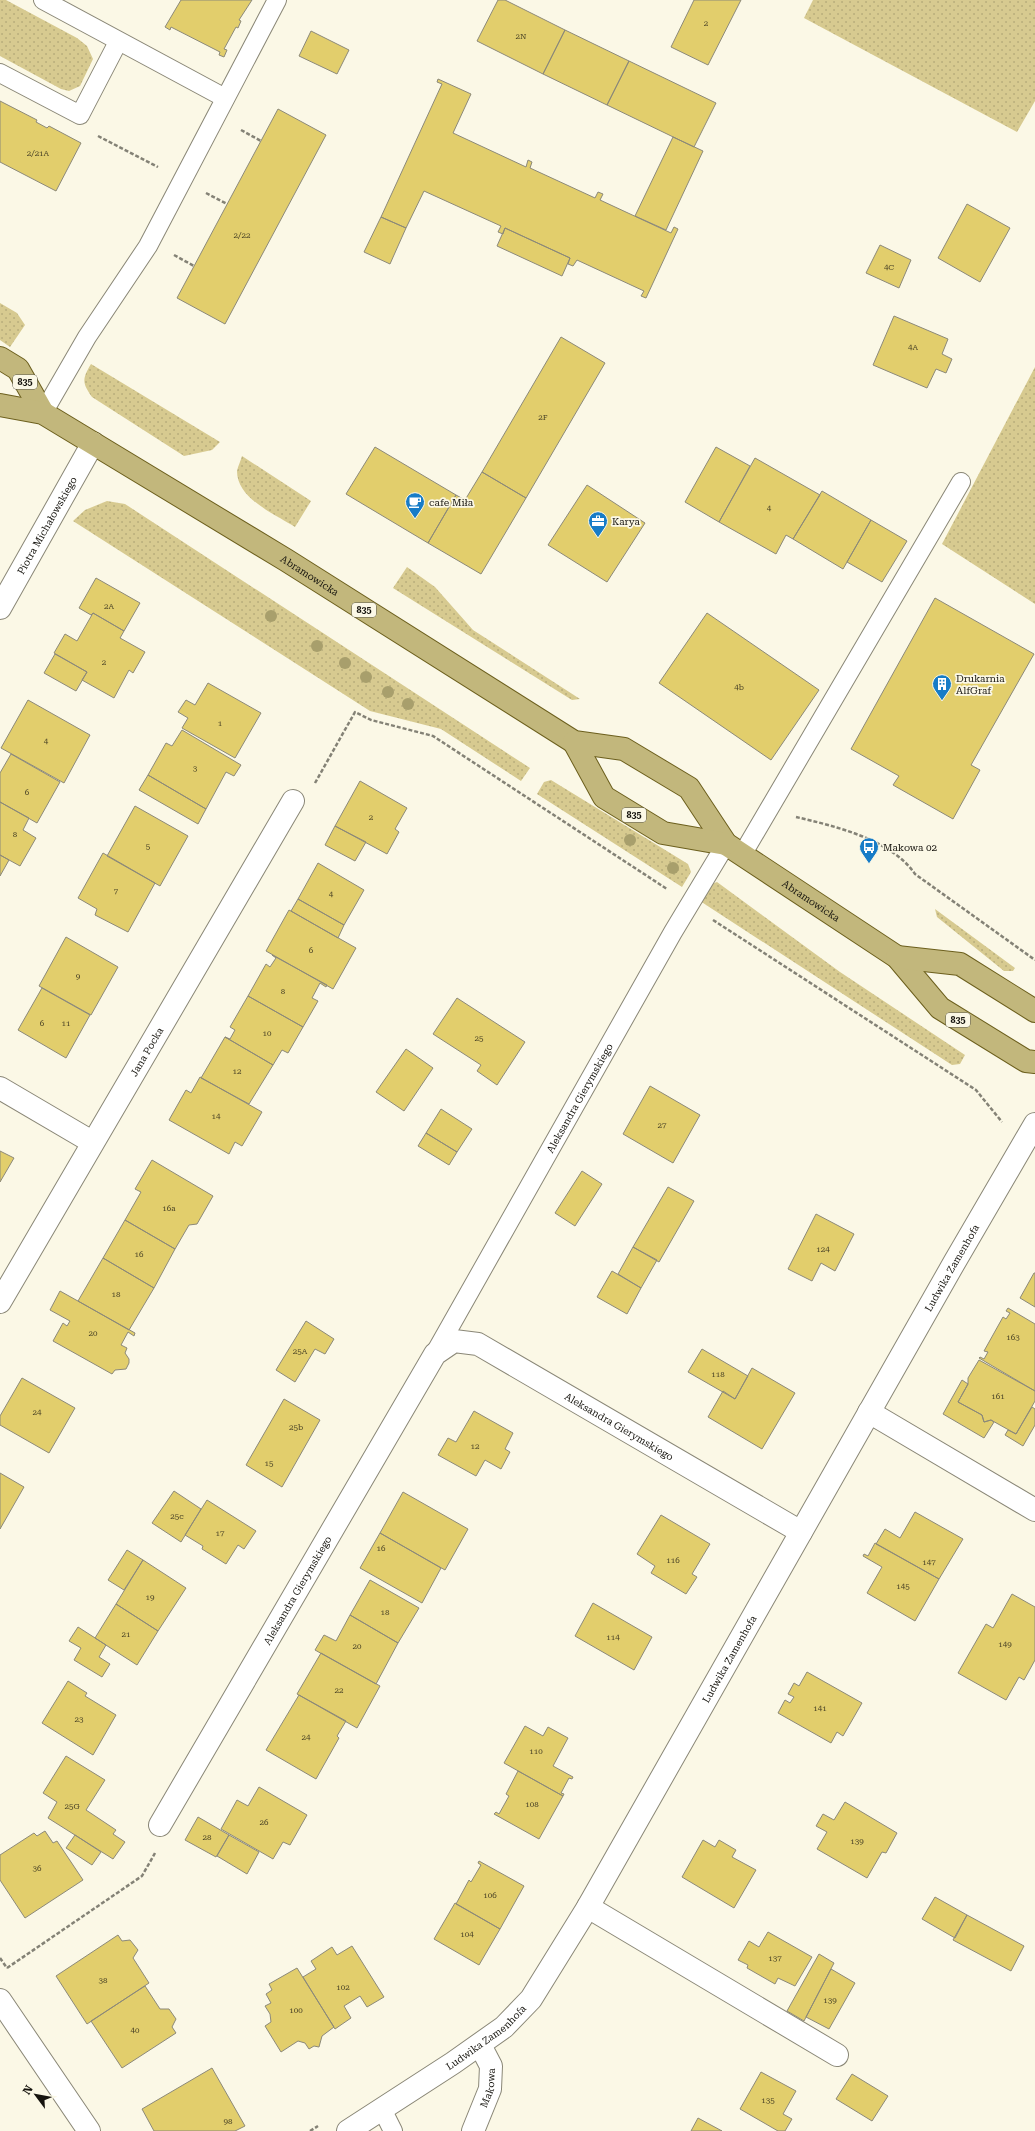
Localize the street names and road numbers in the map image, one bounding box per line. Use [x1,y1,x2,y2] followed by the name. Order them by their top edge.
[13,375,37,389] road number: 835
[15,475,79,576] street label: Piotra Michałowskiego
[279,553,341,598] street label: Abramowicka
[352,603,376,617] road number: 835
[622,808,646,822] road number: 835
[780,878,842,924] street label: Abramowicka
[946,1013,970,1027] road number: 835
[128,1025,166,1078] street label: Jana Pocka
[544,1042,615,1155] street label: Aleksandra Gierymskiego
[923,1222,982,1314] street label: Ludwika Zamenhofa
[563,1391,675,1463] street label: Aleksandra Gierymskiego
[262,1534,334,1647] street label: Aleksandra Gierymskiego
[700,1613,759,1705] street label: Ludwika Zamenhofa
[444,2002,529,2072] street label: Ludwika Zamenhofa
[478,2067,497,2109] street label: Makowa

